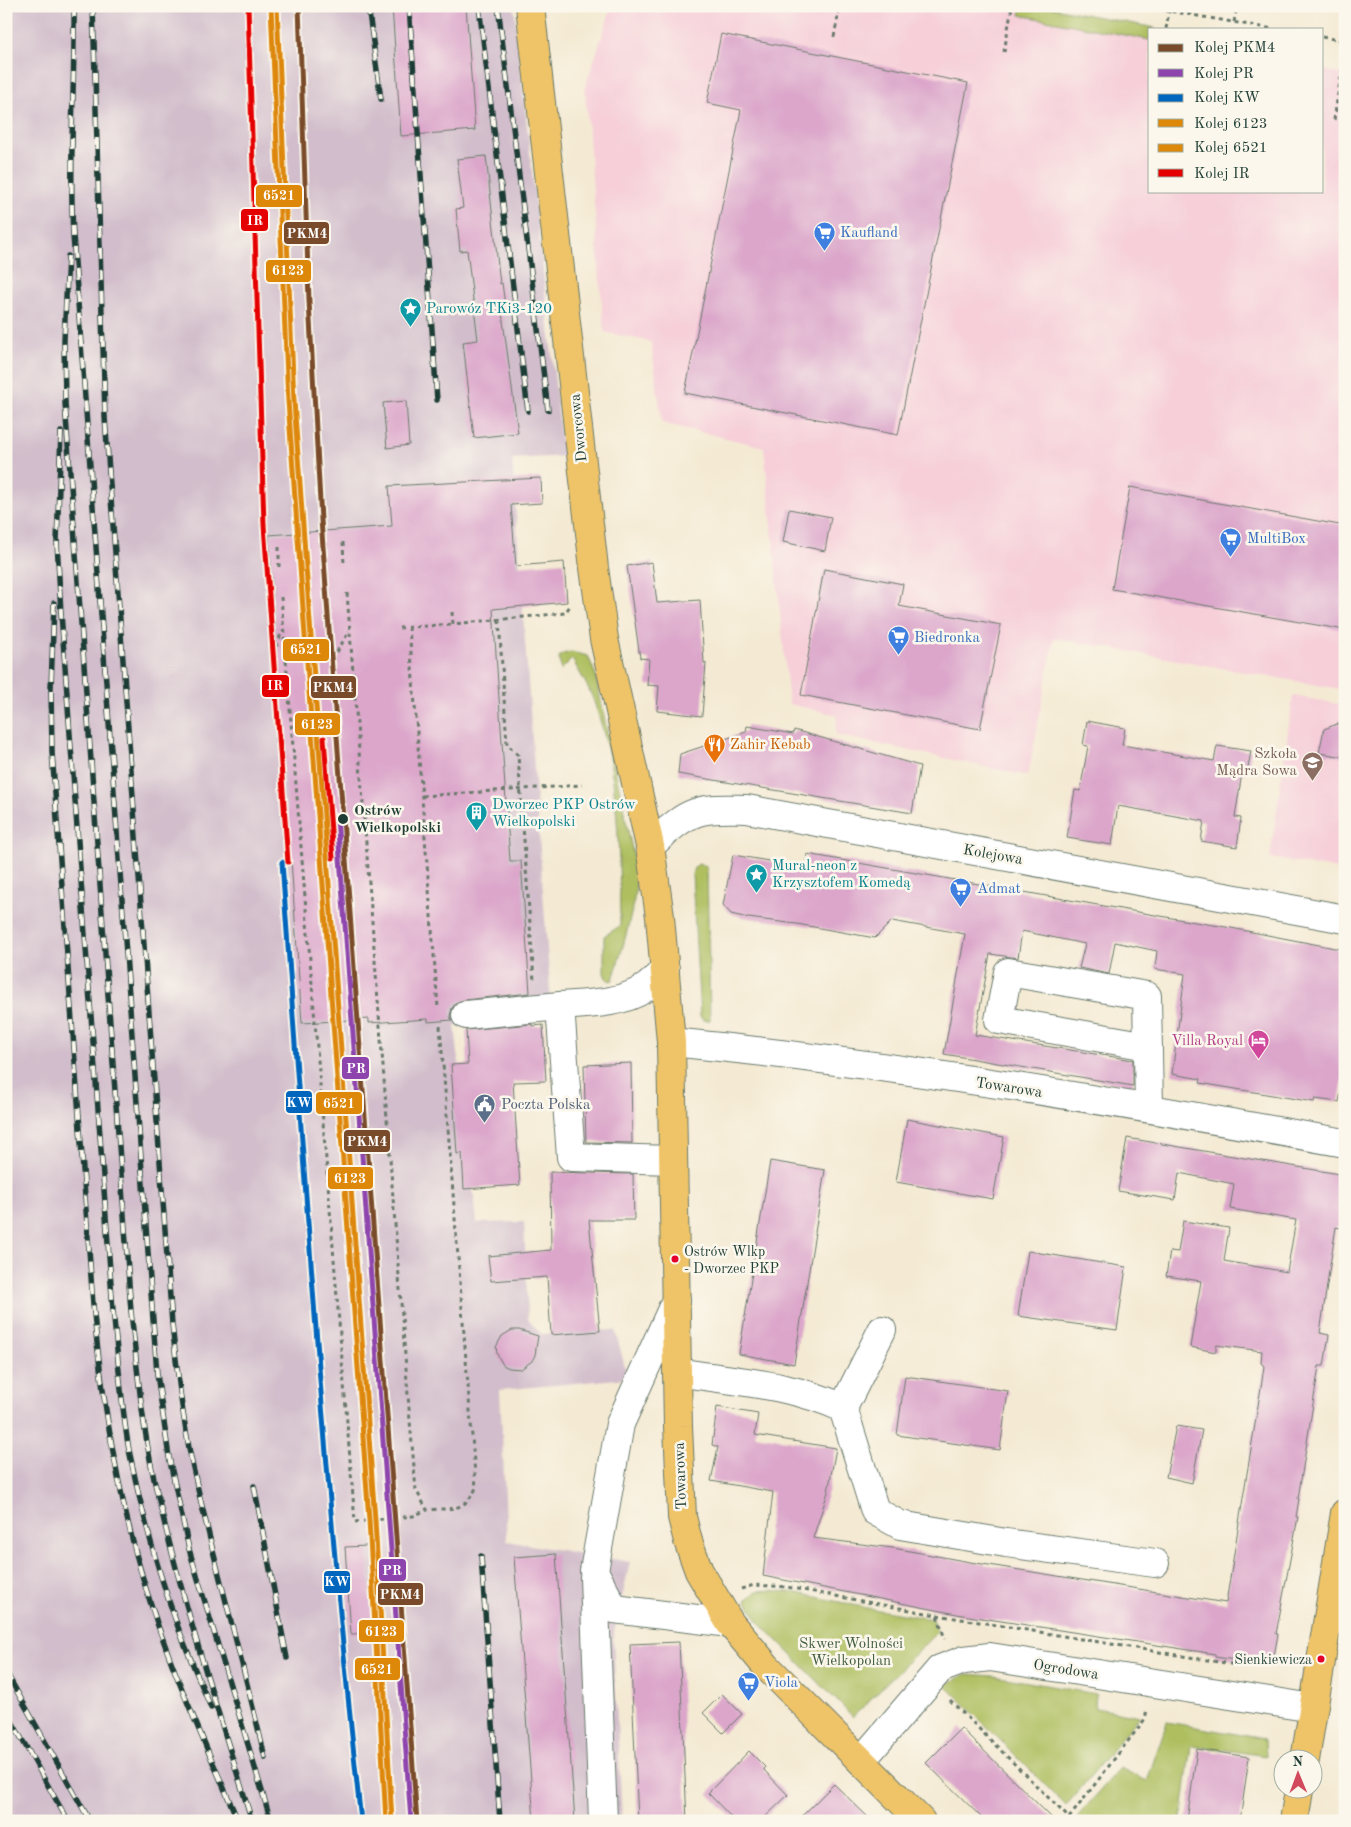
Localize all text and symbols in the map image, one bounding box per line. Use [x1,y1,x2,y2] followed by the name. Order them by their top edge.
[1148,28,1324,192] legend
[1194,41,1276,56] text: Kolej PKM4
[1194,67,1254,82] text: Kolej PR
[1194,91,1260,106] text: Kolej KW
[1194,117,1268,132] text: Kolej 6123
[1194,141,1268,156] text: Kolej 6521
[1194,167,1250,182] text: Kolej IR
[255,184,303,208] line badge: 6521
[263,189,295,203] text: 6521
[240,208,269,232] line badge: IR
[247,214,263,228] text: IR
[812,220,836,251] supermarket icon: Kaufland
[283,221,330,245] line badge: PKM4
[840,226,898,241] place label: Kaufland
[286,227,328,241] text: PKM4
[265,259,312,283] line badge: 6123
[272,264,304,278] text: 6123
[398,296,422,327] place icon: Parowóz TKi3-120
[426,302,552,317] place label: Parowóz TKi3-120
[568,392,591,463] street label: Dworcowa
[1219,526,1243,557] supermarket icon: MultiBox
[1247,532,1306,547] place label: MultiBox
[886,625,910,656] supermarket icon: Biedronka
[914,631,981,646] place label: Biedronka
[282,638,330,662] line badge: 6521
[290,643,322,657] text: 6521
[261,674,290,698] line badge: IR
[310,675,357,699] line badge: PKM4
[267,679,283,693] text: IR
[312,681,354,695] text: PKM4
[294,712,341,736] line badge: 6123
[301,718,333,732] text: 6123
[702,732,726,763] restaurant icon: Zahir Kebab
[730,738,811,753] place label: Zahir Kebab
[1216,747,1298,779] place label: Szkoła Mądra Sowa
[1301,750,1325,781] school or university icon: Szkoła Mądra Sowa
[492,798,636,830] place label: Dworzec PKP Ostrów Wielkopolski
[464,801,488,832] building icon: Dworzec PKP Ostrów Wielkopolski
[354,804,441,836] place label: Ostrów Wielkopolski
[336,812,350,826] marker: Ostrów Wielkopolski
[962,843,1024,868] street label: Kolejowa
[772,859,911,891] place label: Mural-neon z Krzysztofem Komedą
[744,862,768,893] place icon: Mural-neon z Krzysztofem Komedą
[949,876,973,907] supermarket icon: Admat
[977,882,1021,897] place label: Admat
[1247,1028,1271,1059] hotel icon: Villa Royal
[1171,1034,1243,1049] place label: Villa Royal
[341,1056,370,1080] line badge: PR
[346,1062,366,1076] text: PR
[974,1076,1044,1101] street label: Towarowa
[285,1090,313,1114] line badge: KW
[315,1091,363,1115] line badge: 6521
[473,1092,497,1123] public building icon: Poczta Polska
[286,1096,312,1110] text: KW
[323,1097,355,1111] text: 6521
[501,1098,591,1113] place label: Poczta Polska
[343,1129,391,1153] line badge: PKM4
[346,1135,388,1149] text: PKM4
[327,1166,374,1190] line badge: 6123
[334,1172,366,1186] text: 6123
[684,1245,779,1276] place label: Ostrów Wlkp - Dworzec PKP
[670,1254,680,1264] marker: Ostrów Wlkp - Dworzec PKP
[673,1441,690,1510] street label: Towarowa
[378,1558,407,1582] line badge: PR
[382,1564,402,1578] text: PR
[323,1570,351,1594] line badge: KW
[324,1575,350,1589] text: KW
[377,1582,424,1606] line badge: PKM4
[379,1588,421,1602] text: PKM4
[358,1619,405,1643] line badge: 6123
[365,1625,397,1639] text: 6123
[799,1637,903,1669] park label: Skwer Wolności Wielkopolan
[1234,1653,1312,1667] place label: Sienkiewicza
[1316,1654,1326,1664] marker: Sienkiewicza
[354,1657,401,1681] line badge: 6521
[1032,1658,1100,1683] street label: Ogrodowa
[361,1663,393,1677] text: 6521
[736,1670,760,1701] supermarket icon: Viola
[764,1676,798,1691] place label: Viola
[1274,1750,1324,1800] north arrow
[1292,1755,1304,1769] text: N

